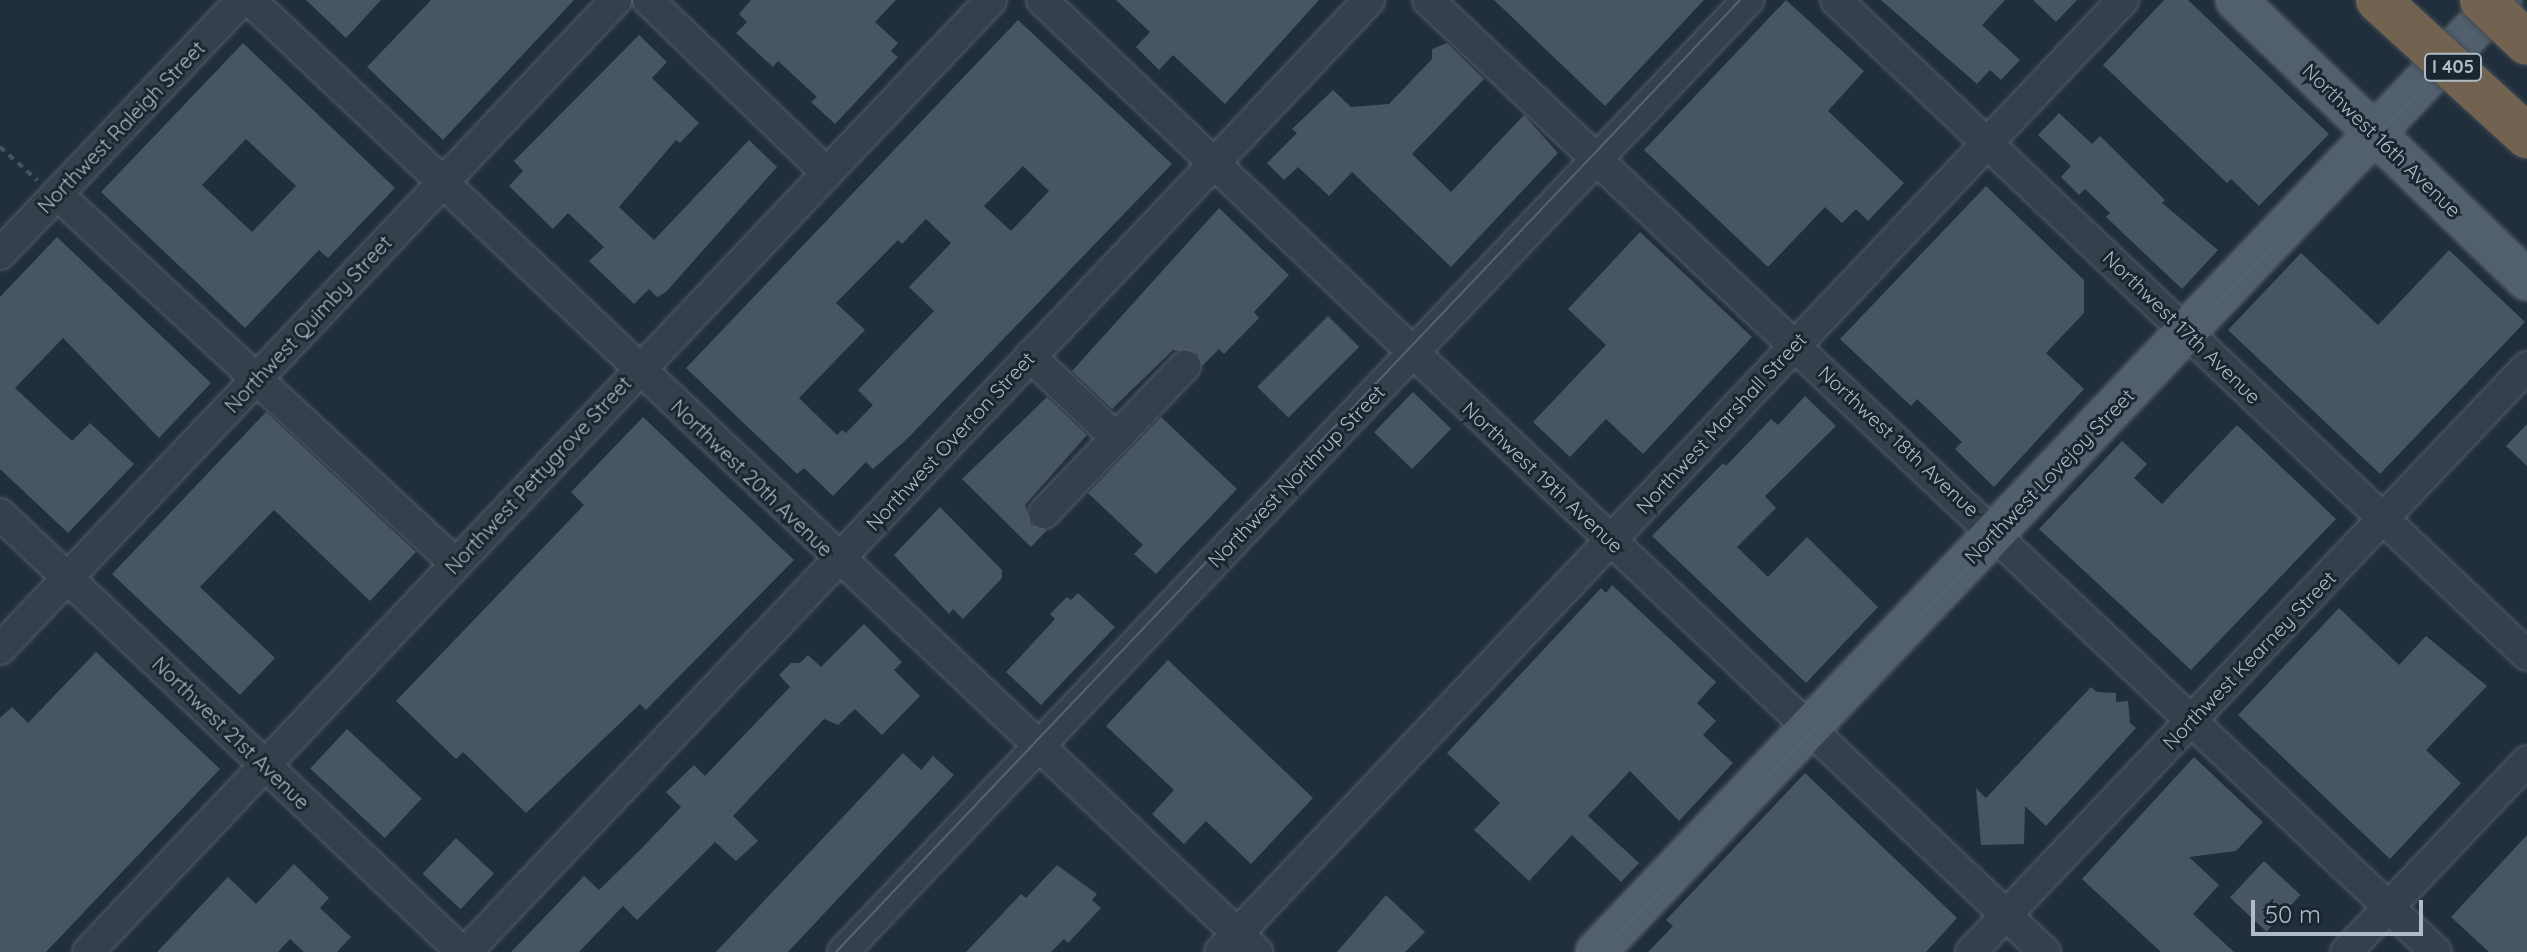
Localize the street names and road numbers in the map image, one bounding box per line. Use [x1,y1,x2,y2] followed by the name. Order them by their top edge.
[32,36,210,218] street label: Northwest Raleigh Street
[2423,53,2483,81] road number: I 405
[2298,58,2466,222] street label: Northwest 16th Avenue
[220,230,396,418] street label: Northwest Quimby Street
[2098,245,2266,409] street label: Northwest 17th Avenue
[1631,327,1811,519] street label: Northwest Marshall Street
[861,347,1039,535] street label: Northwest Overton Street
[1814,360,1984,522] street label: Northwest 18th Avenue
[440,371,636,579] street label: Northwest Pettygrove Street
[1203,380,1389,572] street label: Northwest Northrup Street
[1959,384,2139,568] street label: Northwest Lovejoy Street
[666,395,838,561] street label: Northwest 20th Avenue
[1458,396,1628,558] street label: Northwest 19th Avenue
[2157,566,2341,754] street label: Northwest Kearney Street
[148,652,314,814] street label: Northwest 21st Avenue

